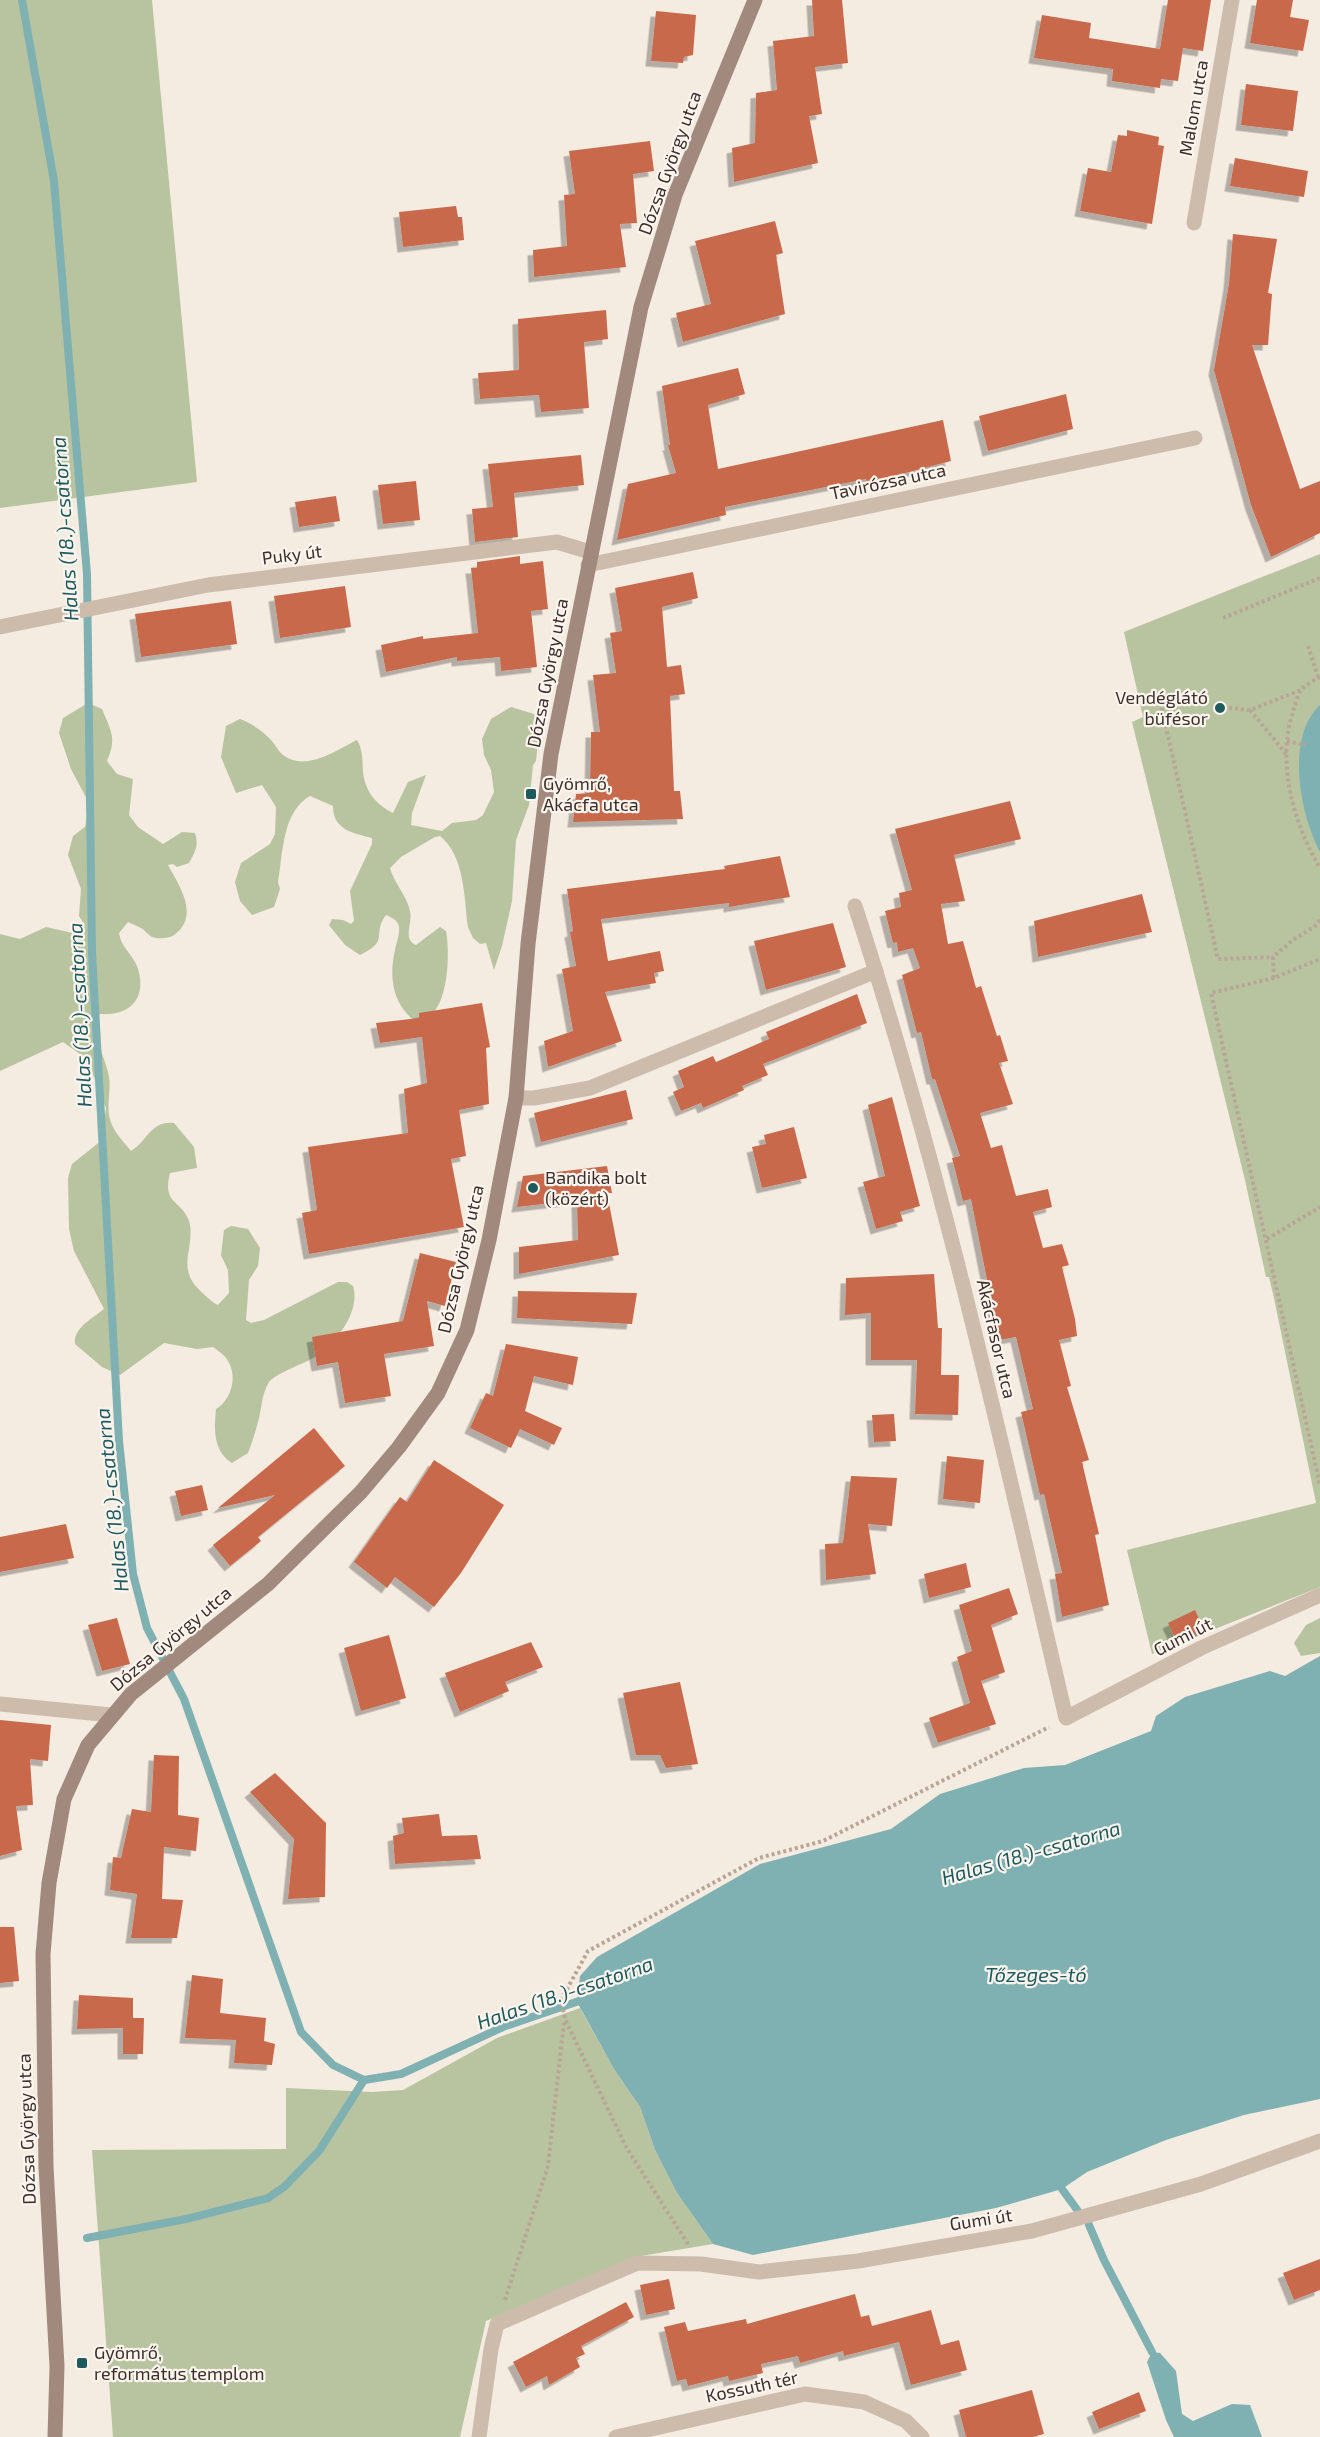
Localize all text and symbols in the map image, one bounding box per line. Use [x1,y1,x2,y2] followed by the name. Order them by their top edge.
[1174,58,1212,157] street label: Malom utca
[633,88,705,238] street label: Dózsa György utca
[46,436,82,622] water label: Halas (18.)-csatorna
[828,458,948,504] street label: Tavirózsa utca
[261,539,323,569] street label: Puky út
[522,596,572,749] street label: Dózsa György utca
[1115,686,1208,729] place label: Vendéglátó büfésor
[1213,701,1227,715] marker: Vendéglátó büfésor
[543,772,639,815] place label: Gyömrő, Akácfa utca
[524,787,538,801] marker: Gyömrő, Akácfa utca
[62,922,96,1108] water label: Halas (18.)-csatorna
[545,1166,647,1209] place label: Bandika bolt (közért)
[526,1181,540,1195] marker: Bandika bolt (közért)
[432,1183,488,1335] street label: Dózsa György utca
[973,1277,1021,1401] street label: Akácfasor utca
[89,1407,133,1593] water label: Halas (18.)-csatorna
[105,1581,235,1695] street label: Dózsa György utca
[1150,1612,1216,1660] street label: Gumi út
[939,1815,1123,1889] water label: Halas (18.)-csatorna
[473,1951,656,2034] water label: Halas (18.)-csatorna
[985,1962,1087,1986] water label: Tőzeges-tó
[12,2053,40,2205] street label: Dózsa György utca
[948,2203,1014,2235] street label: Gumi út
[94,2341,264,2384] place label: Gyömrő, református templom
[75,2356,89,2370] marker: Gyömrő, református templom
[704,2365,800,2407] street label: Kossuth tér

